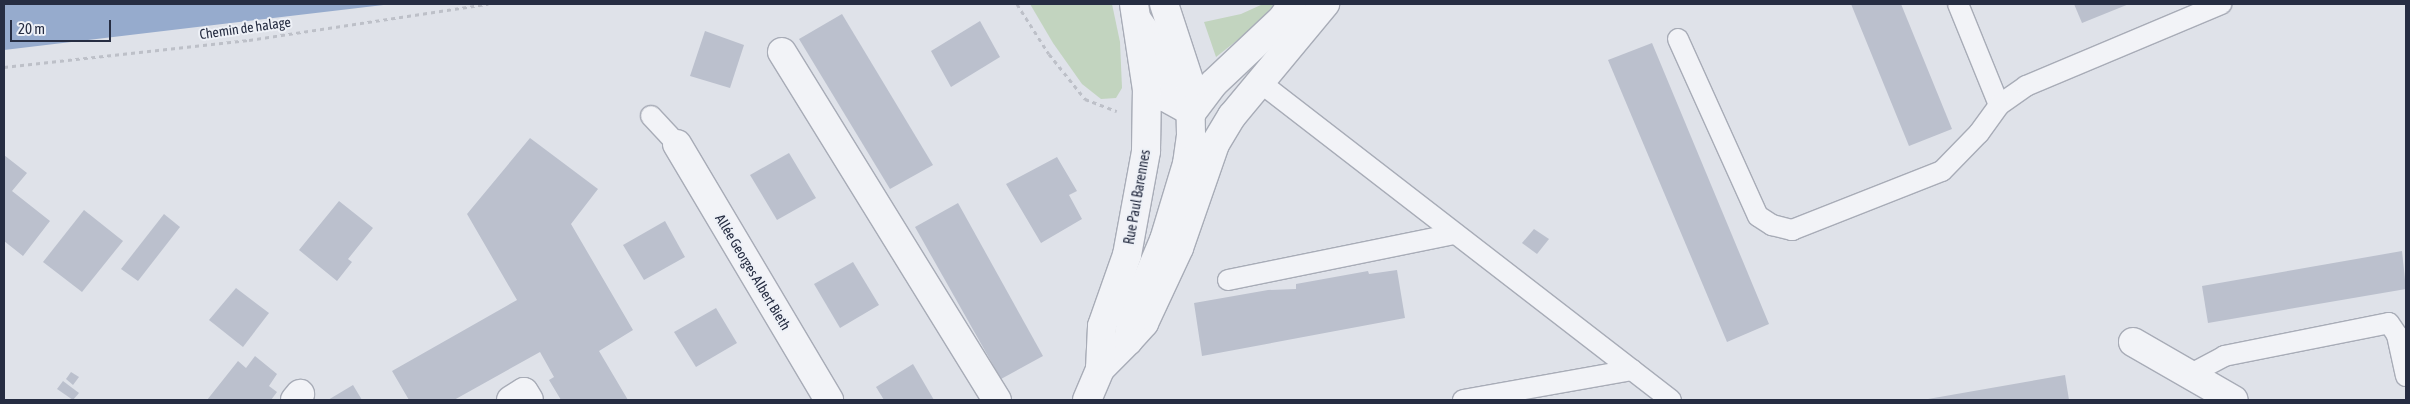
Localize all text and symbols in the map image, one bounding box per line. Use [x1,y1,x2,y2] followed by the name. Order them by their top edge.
[12,10,114,42] scale bar
[198,13,292,43] street label: Chemin de halage
[18,20,45,37] text: 20 m
[1120,148,1154,246] street label: Rue Paul Barennes
[712,211,794,333] street label: Allée Georges Albert Bieth

